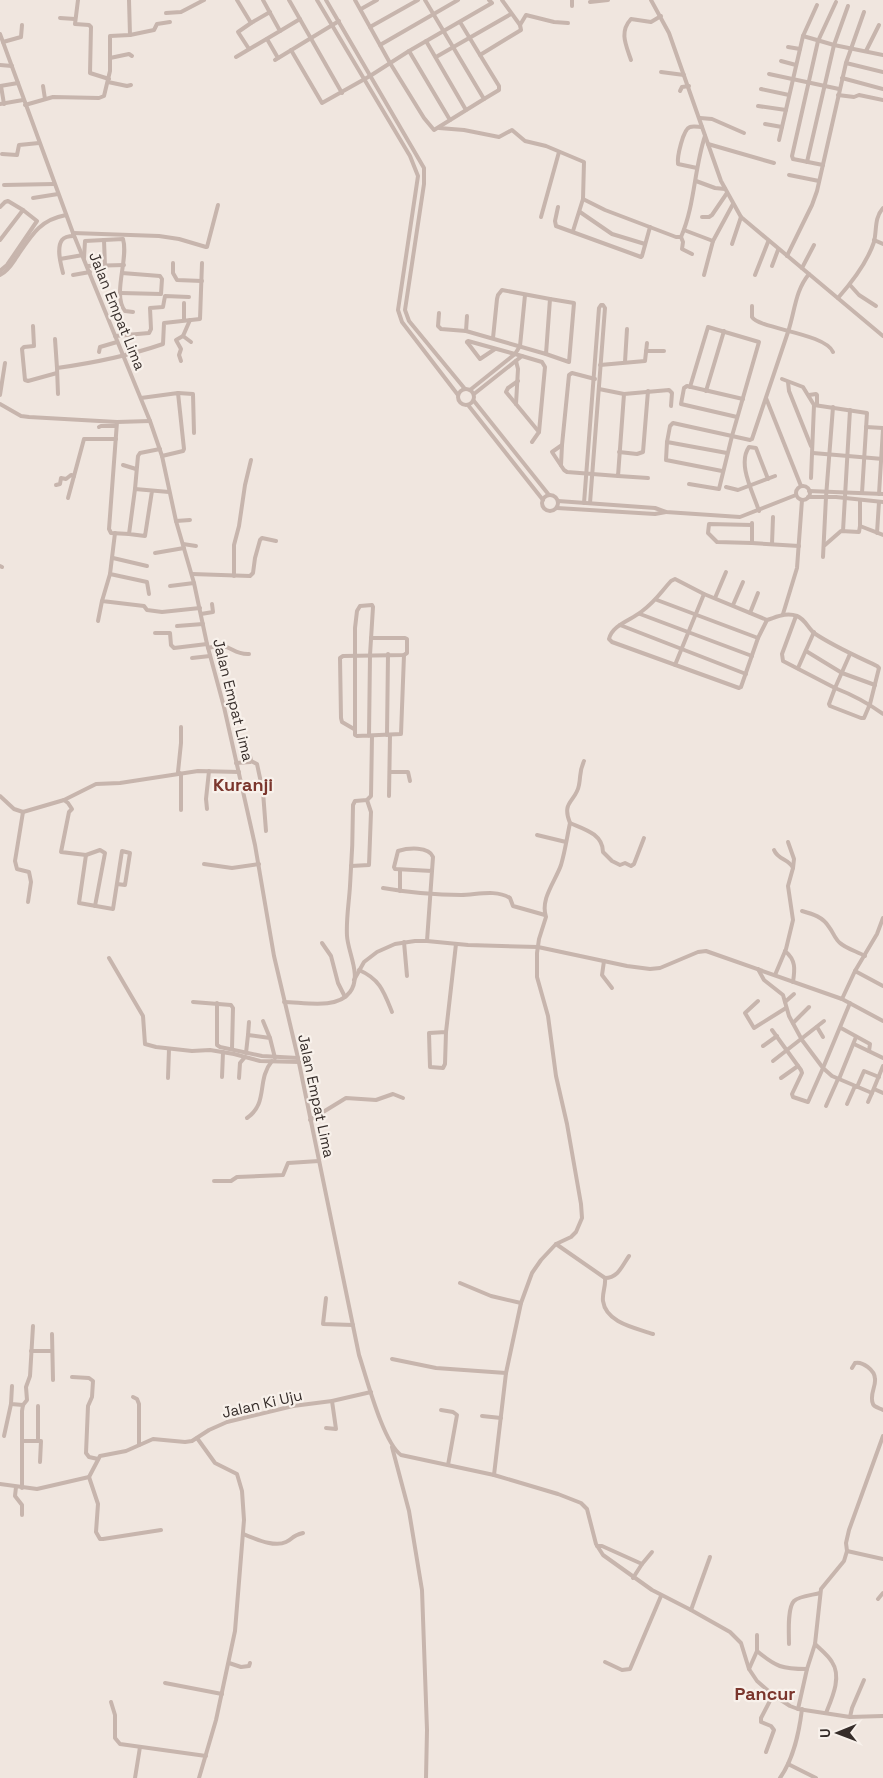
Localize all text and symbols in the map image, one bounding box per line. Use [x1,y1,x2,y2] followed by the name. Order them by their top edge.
[85,249,150,373] street label: Jalan Empat Lima
[209,637,258,764] street label: Jalan Empat Lima
[213,773,273,796] district label: Kuranji
[294,1032,339,1160] street label: Jalan Empat Lima
[220,1385,304,1422] street label: Jalan Ki Uju
[735,1682,795,1705] district label: Pancur
[813,1708,863,1758] north arrow
[816,1728,834,1738] text: U

